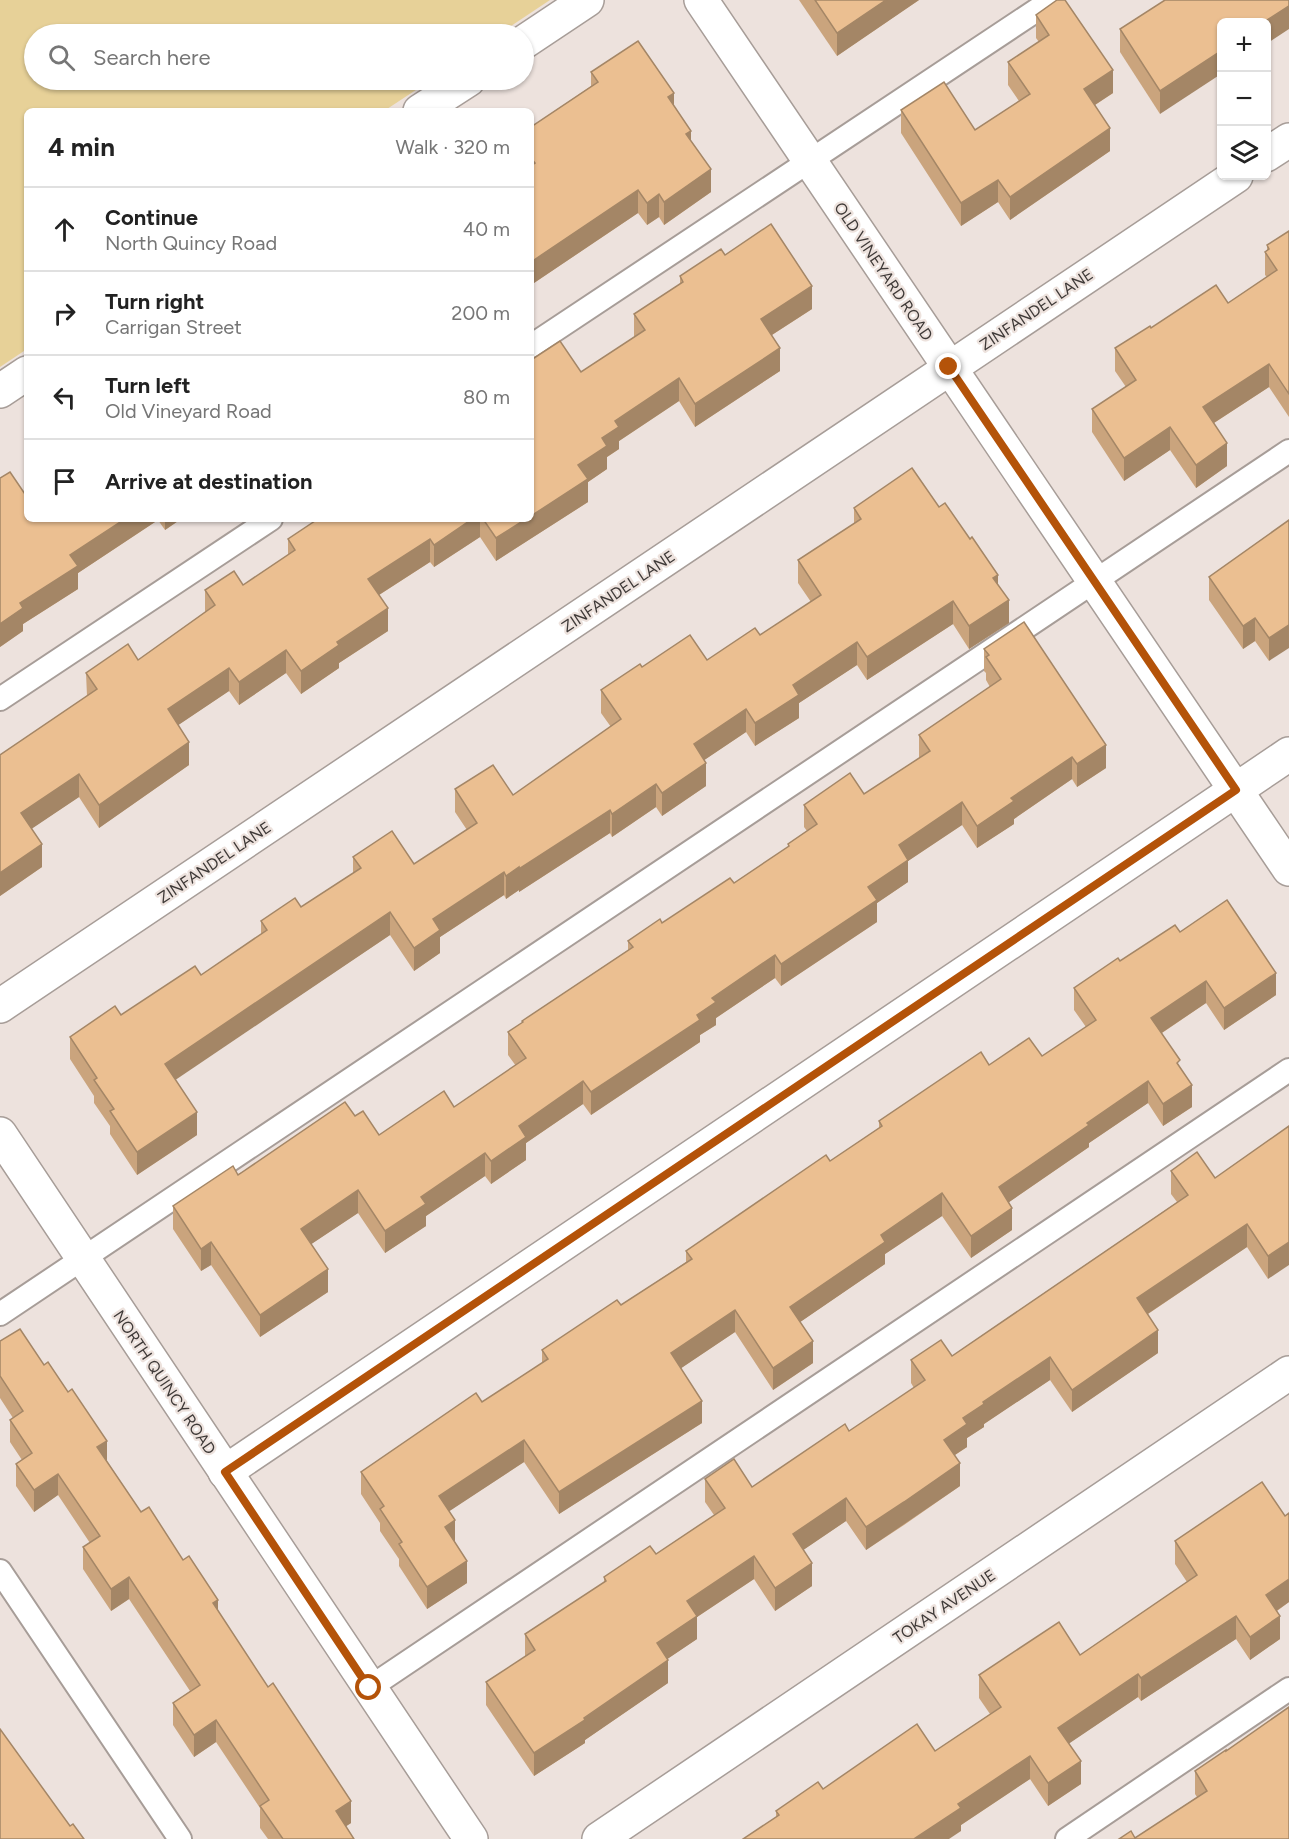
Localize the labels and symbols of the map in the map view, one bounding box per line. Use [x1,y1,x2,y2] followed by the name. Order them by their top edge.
[830,199,937,344] street label: OLD VINEYARD ROAD
[976,264,1097,354] street label: ZINFANDEL LANE
[935,353,961,379] route end
[558,546,679,636] street label: ZINFANDEL LANE
[154,817,275,907] street label: ZINFANDEL LANE
[109,1307,220,1458] street label: NORTH QUINCY ROAD
[890,1565,999,1648] street label: TOKAY AVENUE
[355,1674,381,1700] route start

